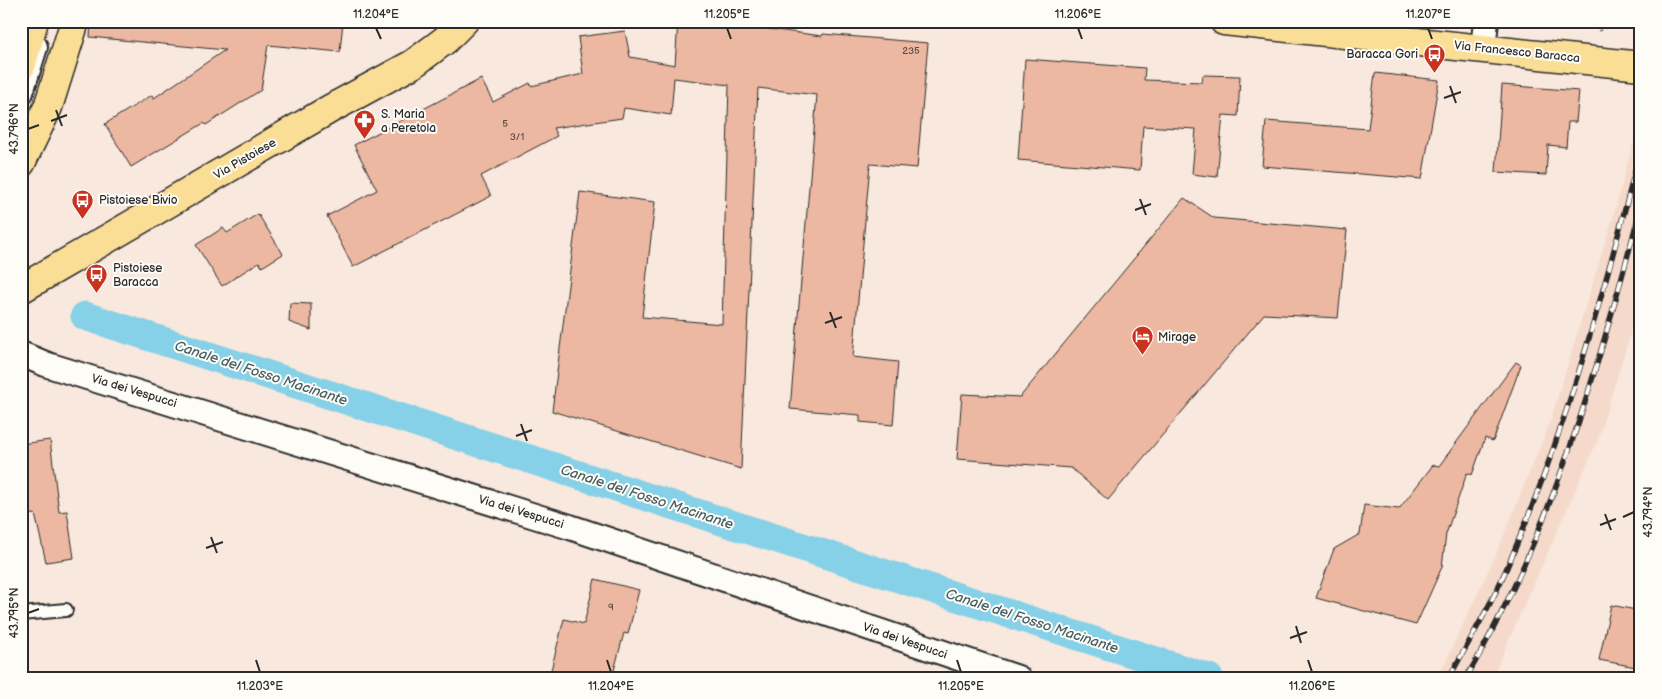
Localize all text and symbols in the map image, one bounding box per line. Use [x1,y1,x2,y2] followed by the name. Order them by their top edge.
[353,7,399,22] text: 11.204°E
[704,7,750,22] text: 11.205°E
[1055,7,1101,22] text: 11.206°E
[1405,7,1451,22] text: 11.207°E
[1453,38,1581,66] street label: Via Francesco Baracca
[1422,42,1446,73] bus stop icon: Baracca Gori
[902,45,920,57] house number: 235
[1346,47,1418,62] place label: Baracca Gori
[7,103,22,155] text: 43.796°N
[381,107,436,136] place label: S. Maria a Peretola
[353,109,377,140] pharmacy icon: S. Maria a Peretola
[502,118,508,130] house number: 5
[510,131,524,143] house number: 3/1
[211,135,279,183] street label: Via Pistoiese
[71,188,95,219] bus stop icon: Pistoiese Bivio
[99,193,178,208] place label: Pistoiese Bivio
[113,261,162,290] place label: Pistoiese Baracca
[85,263,109,294] bus stop icon: Pistoiese Baracca
[1130,325,1154,356] hotel icon: Mirage
[1158,330,1196,345] place label: Mirage
[173,337,349,409] water label: Canale del Fosso Macinante
[89,371,179,411] street label: Via dei Vespucci
[559,461,735,533] water label: Canale del Fosso Macinante
[1641,486,1656,538] text: 43.794°N
[476,492,566,532] street label: Via dei Vespucci
[944,585,1120,657] water label: Canale del Fosso Macinante
[7,587,22,639] text: 43.795°N
[608,601,614,613] house number: 9
[861,619,949,663] street label: Via dei Vespucci
[237,679,283,694] text: 11.203°E
[588,679,634,694] text: 11.204°E
[938,679,984,694] text: 11.205°E
[1289,679,1335,694] text: 11.206°E

